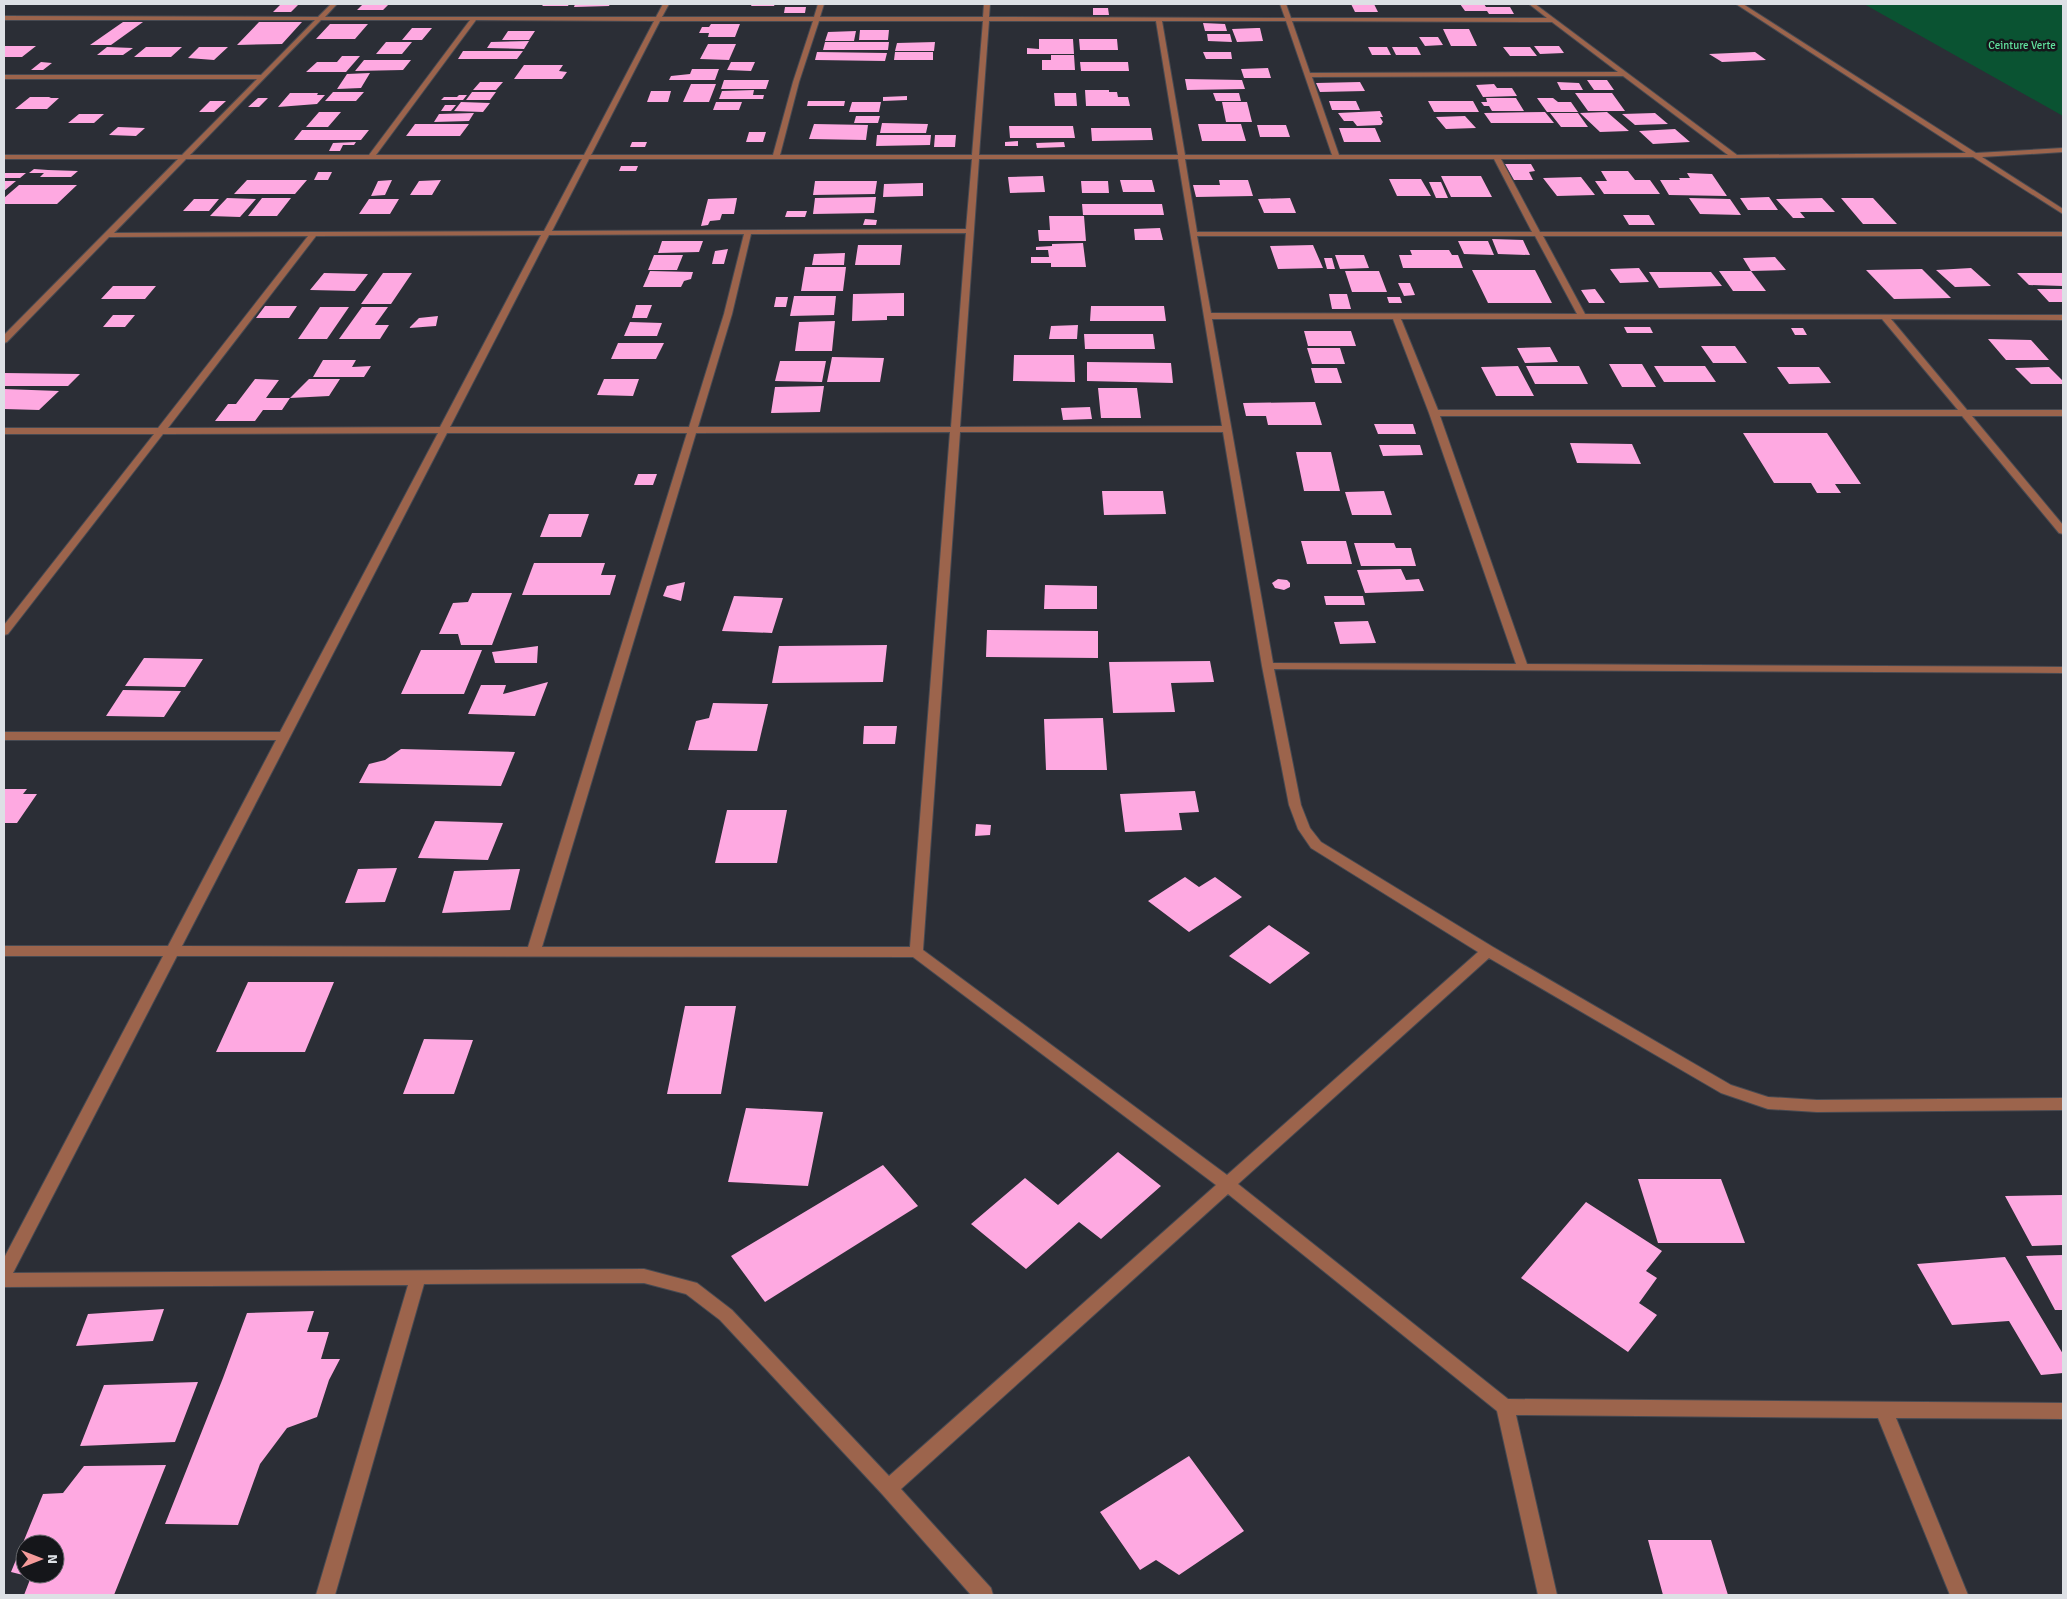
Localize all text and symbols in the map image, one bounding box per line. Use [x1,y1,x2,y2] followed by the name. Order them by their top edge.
[1988,39,2056,52] park label: Ceinture Verte
[15,1534,65,1584] north arrow
[44,1554,61,1564] text: N

